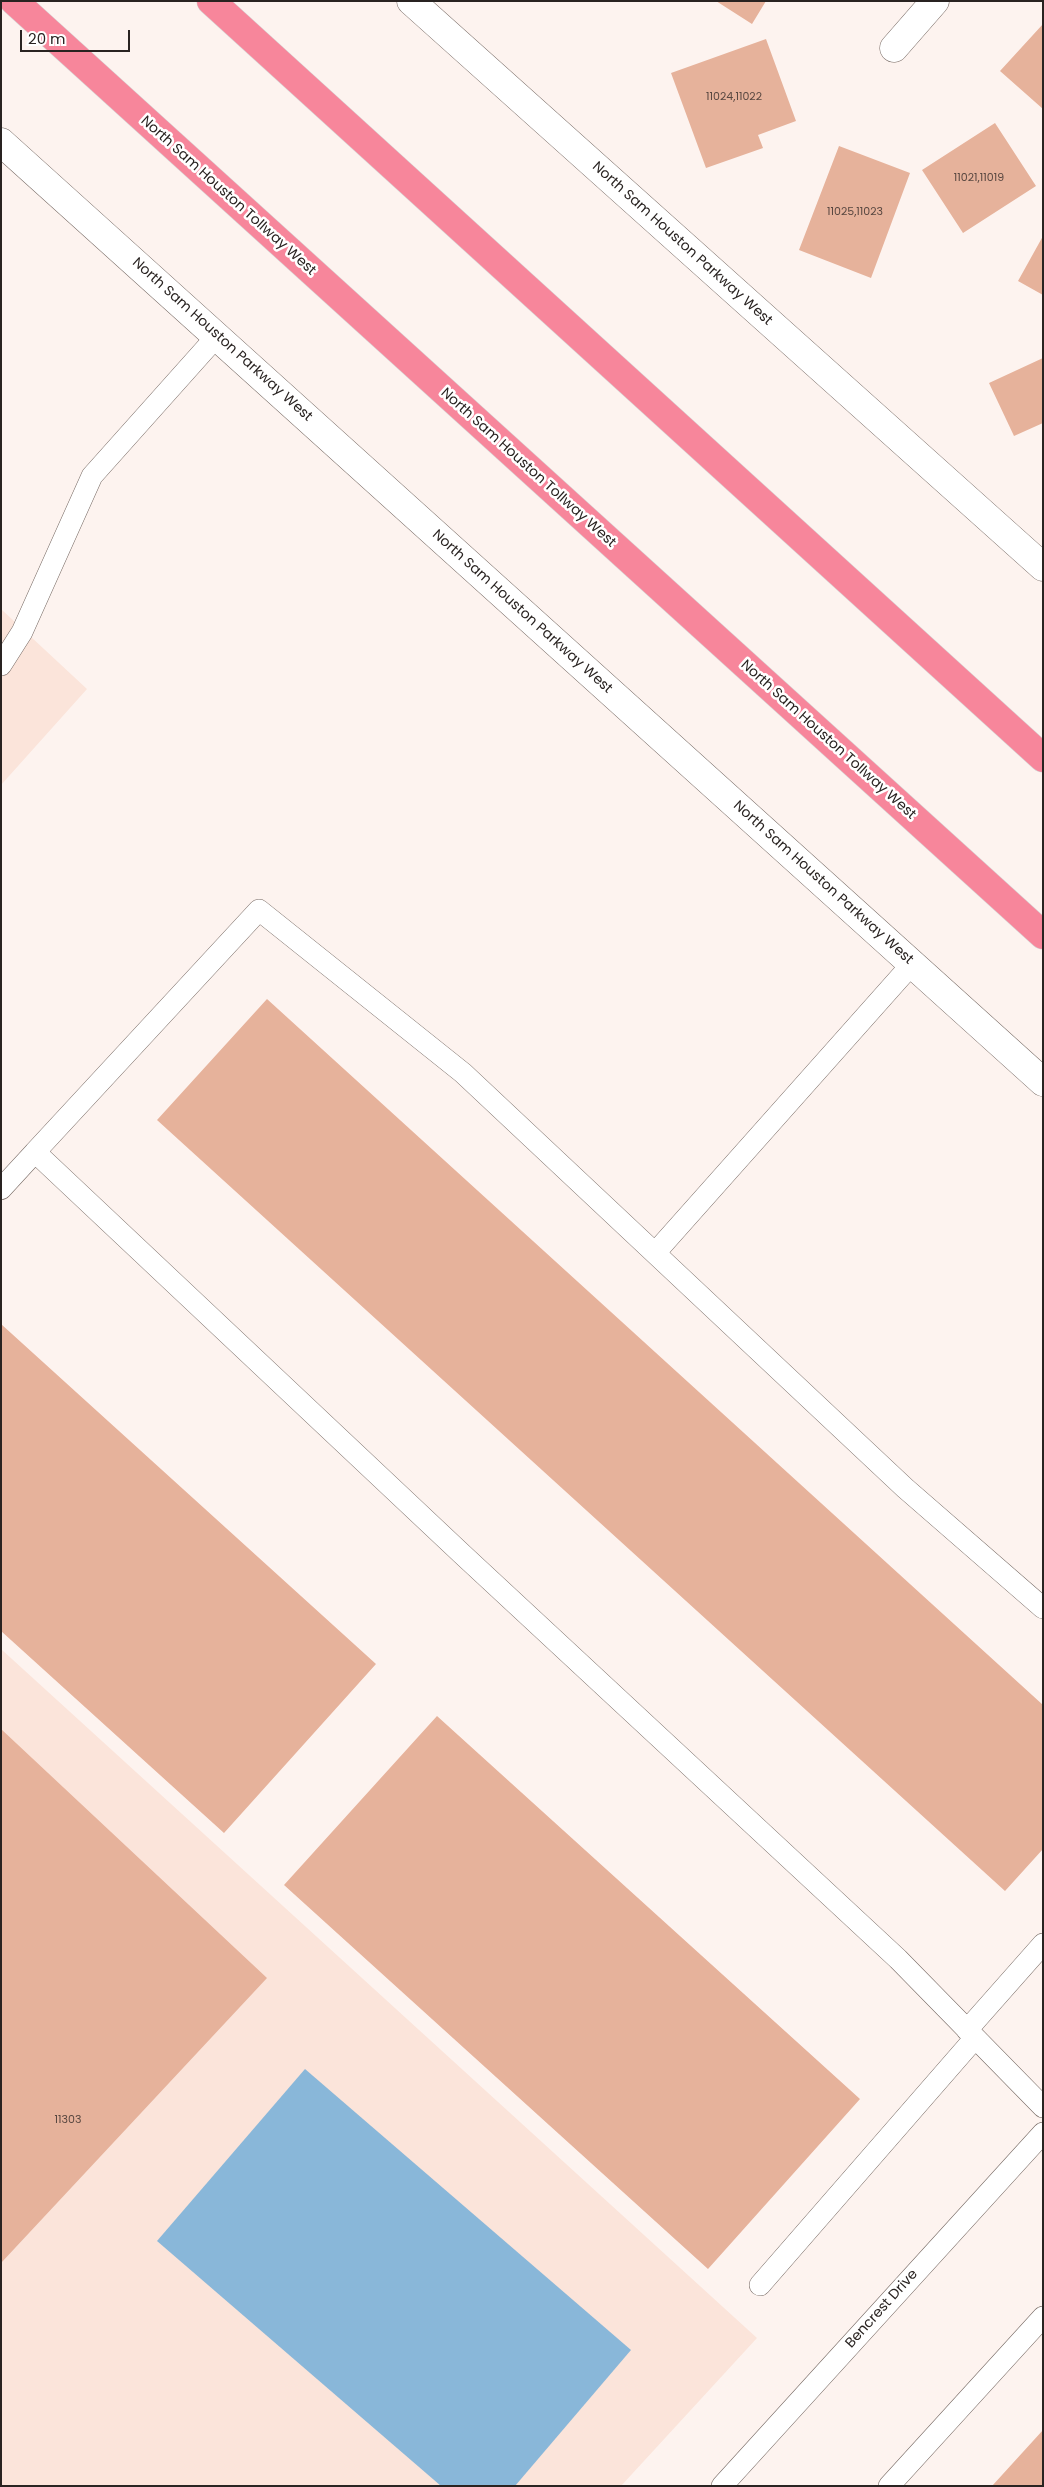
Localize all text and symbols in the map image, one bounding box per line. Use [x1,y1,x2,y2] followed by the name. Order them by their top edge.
[22,20,132,52] scale bar
[28,28,66,49] text: 20 m
[706,90,762,104] house number: 11024,11022
[137,113,319,279] street label: North Sam Houston Tollway West
[588,159,776,329] street label: North Sam Houston Parkway West
[954,171,1004,185] house number: 11021,11019
[827,205,883,219] house number: 11025,11023
[128,255,316,425] street label: North Sam Houston Parkway West
[437,385,619,551] street label: North Sam Houston Tollway West
[428,527,616,697] street label: North Sam Houston Parkway West
[737,657,919,823] street label: North Sam Houston Tollway West
[729,798,917,968] street label: North Sam Houston Parkway West
[55,2113,81,2127] house number: 11303
[842,2266,922,2352] street label: Bencrest Drive

